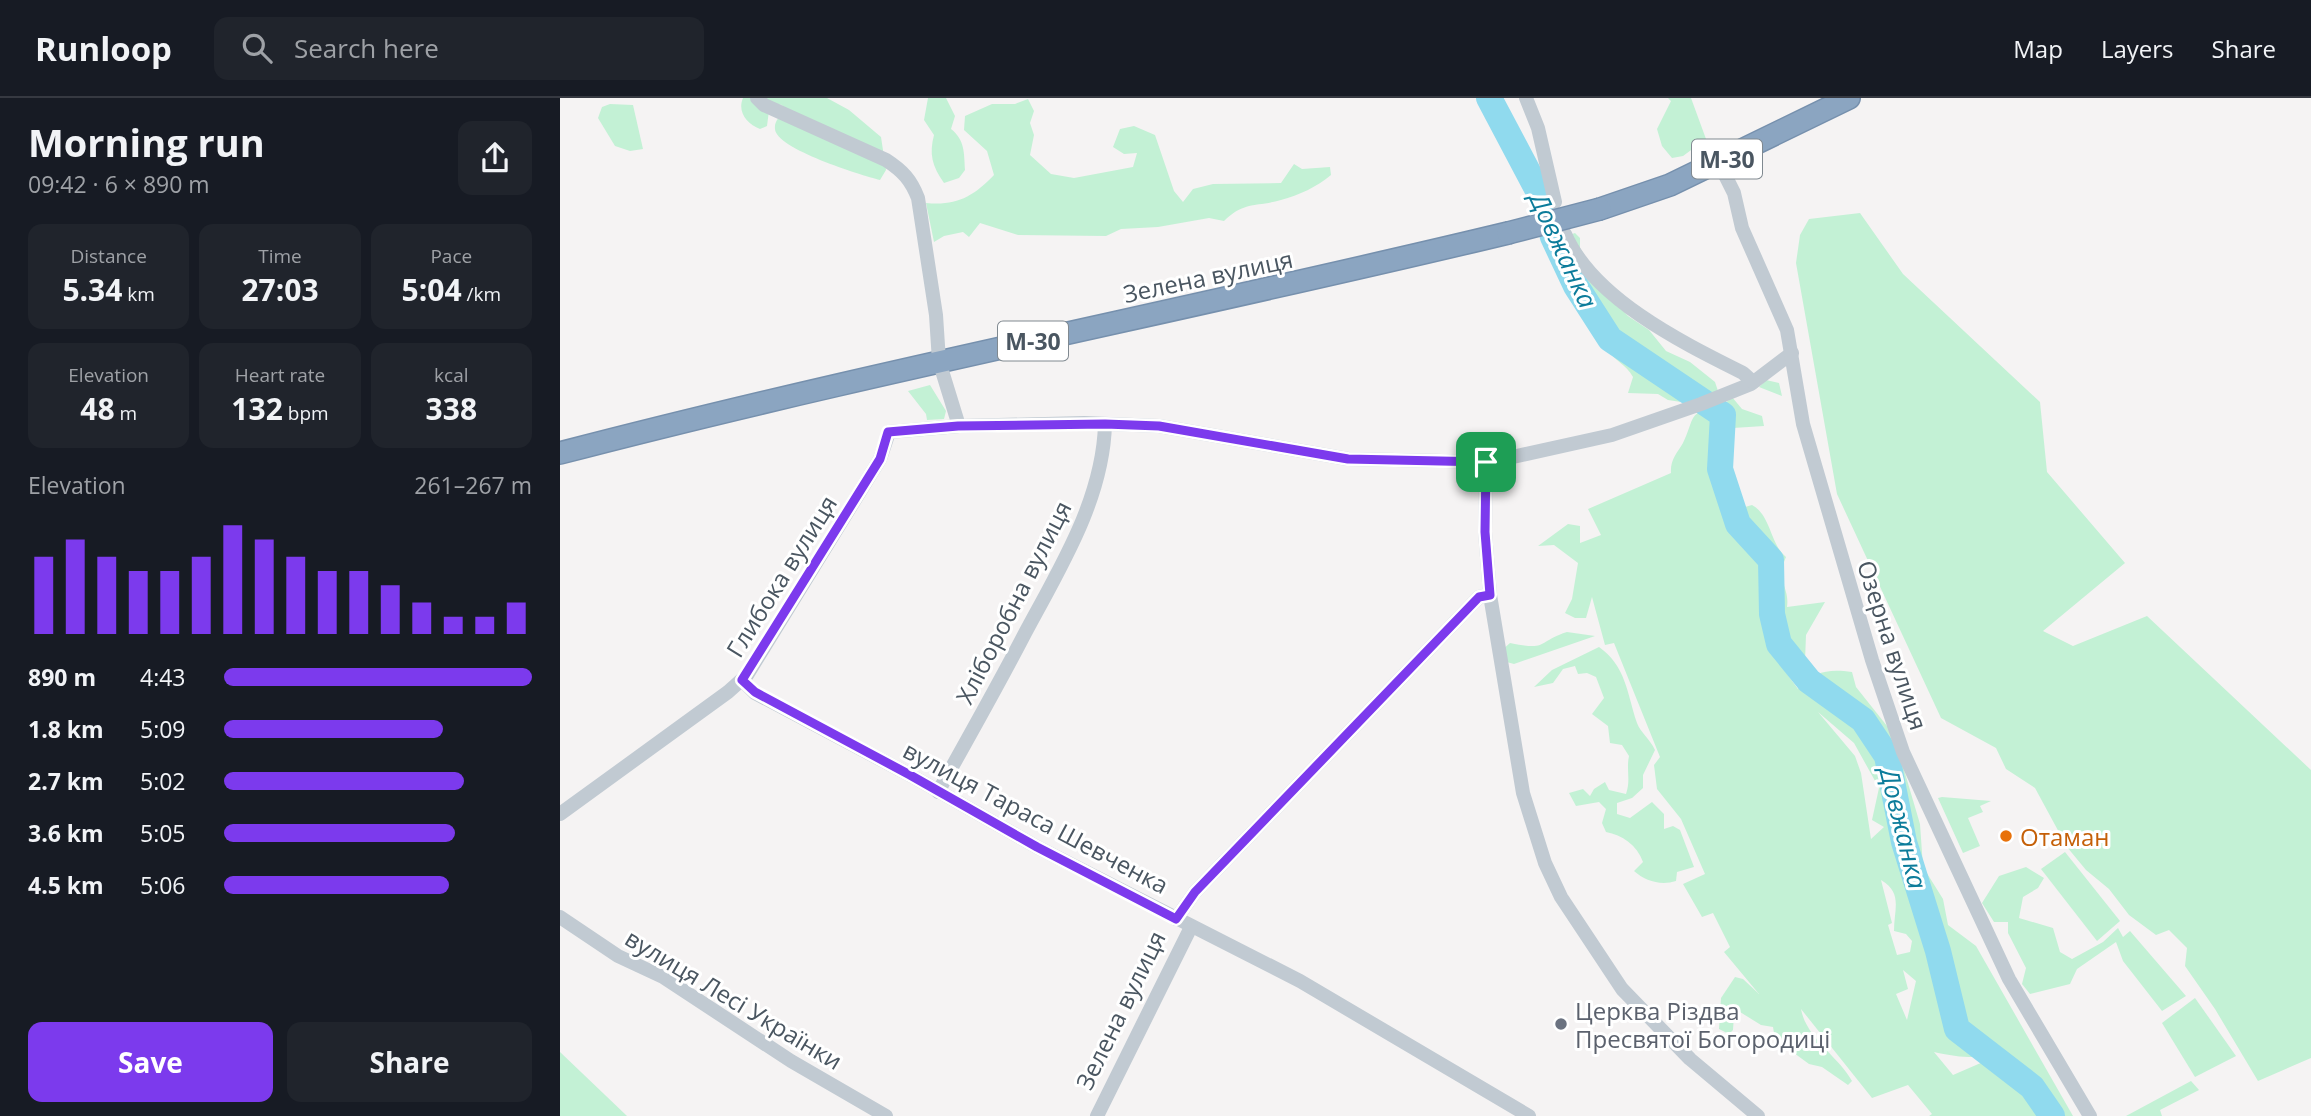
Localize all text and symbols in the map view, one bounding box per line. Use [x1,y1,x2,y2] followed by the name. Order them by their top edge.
[214,17,704,80] search box
[35,26,172,71] text: Runloop
[238,29,276,67] icon: search
[294,30,439,66] text: Search here
[2013,32,2063,65] text: Map
[2101,32,2174,65] text: Layers
[2212,32,2276,65] text: Share
[28,116,265,168] text: Morning run
[458,121,532,195] button: share
[1692,139,1762,178] road number: М-30
[28,168,210,200] text: 09:42 · 6 × 890 m
[1520,184,1607,314] water label: Довжанка
[1120,242,1296,310] street label: Зелена вулиця
[70,243,147,269] text: Distance
[258,243,302,269] text: Time
[430,243,472,269] text: Pace
[62,269,122,310] text: 5.34
[241,269,319,310] text: 27:03
[402,269,462,310] text: 5:04
[122,281,155,307] text: km
[462,281,501,307] text: /km
[998,322,1068,360] road number: М-30
[68,362,149,388] text: Elevation
[235,362,325,388] text: Heart rate
[434,362,469,388] text: kcal
[80,388,115,429] text: 48
[231,388,283,429] text: 132
[426,388,477,429] text: 338
[115,400,137,426] text: m
[283,400,329,426] text: bpm
[1456,432,1516,492] pin
[1467,443,1505,481] icon: arrive
[28,469,126,501] text: Elevation
[414,469,532,501] text: 261–267 m
[718,489,844,663] street label: Глибока вулиця
[948,495,1078,709] street label: Хліборобна вулиця
[1850,556,1936,734] street label: Озерна вулиця
[28,661,96,693] text: 890 m
[140,661,186,693] text: 4:43
[28,713,104,745] text: 1.8 km
[140,713,186,745] text: 5:09
[898,733,1174,901] street label: вулиця Тараса Шевченка
[1871,761,1937,893] water label: Довжанка
[28,765,104,797] text: 2.7 km
[140,765,186,797] text: 5:02
[28,817,104,849] text: 3.6 km
[140,817,186,849] text: 5:05
[2020,820,2109,853] place label: Отаман
[1998,828,2014,844] marker: Отаман
[28,869,104,901] text: 4.5 km
[140,869,186,901] text: 5:06
[619,921,849,1077] street label: вулиця Лесі Українки
[1067,925,1173,1095] street label: Зелена вулиця
[1575,994,1830,1055] place label: Церква Різдва Пресвятої Богородиці
[1553,1016,1569,1032] marker: Церква Різдва Пресвятої Богородиці
[28,1022,273,1102] button: Save
[287,1022,532,1102] button: Share

